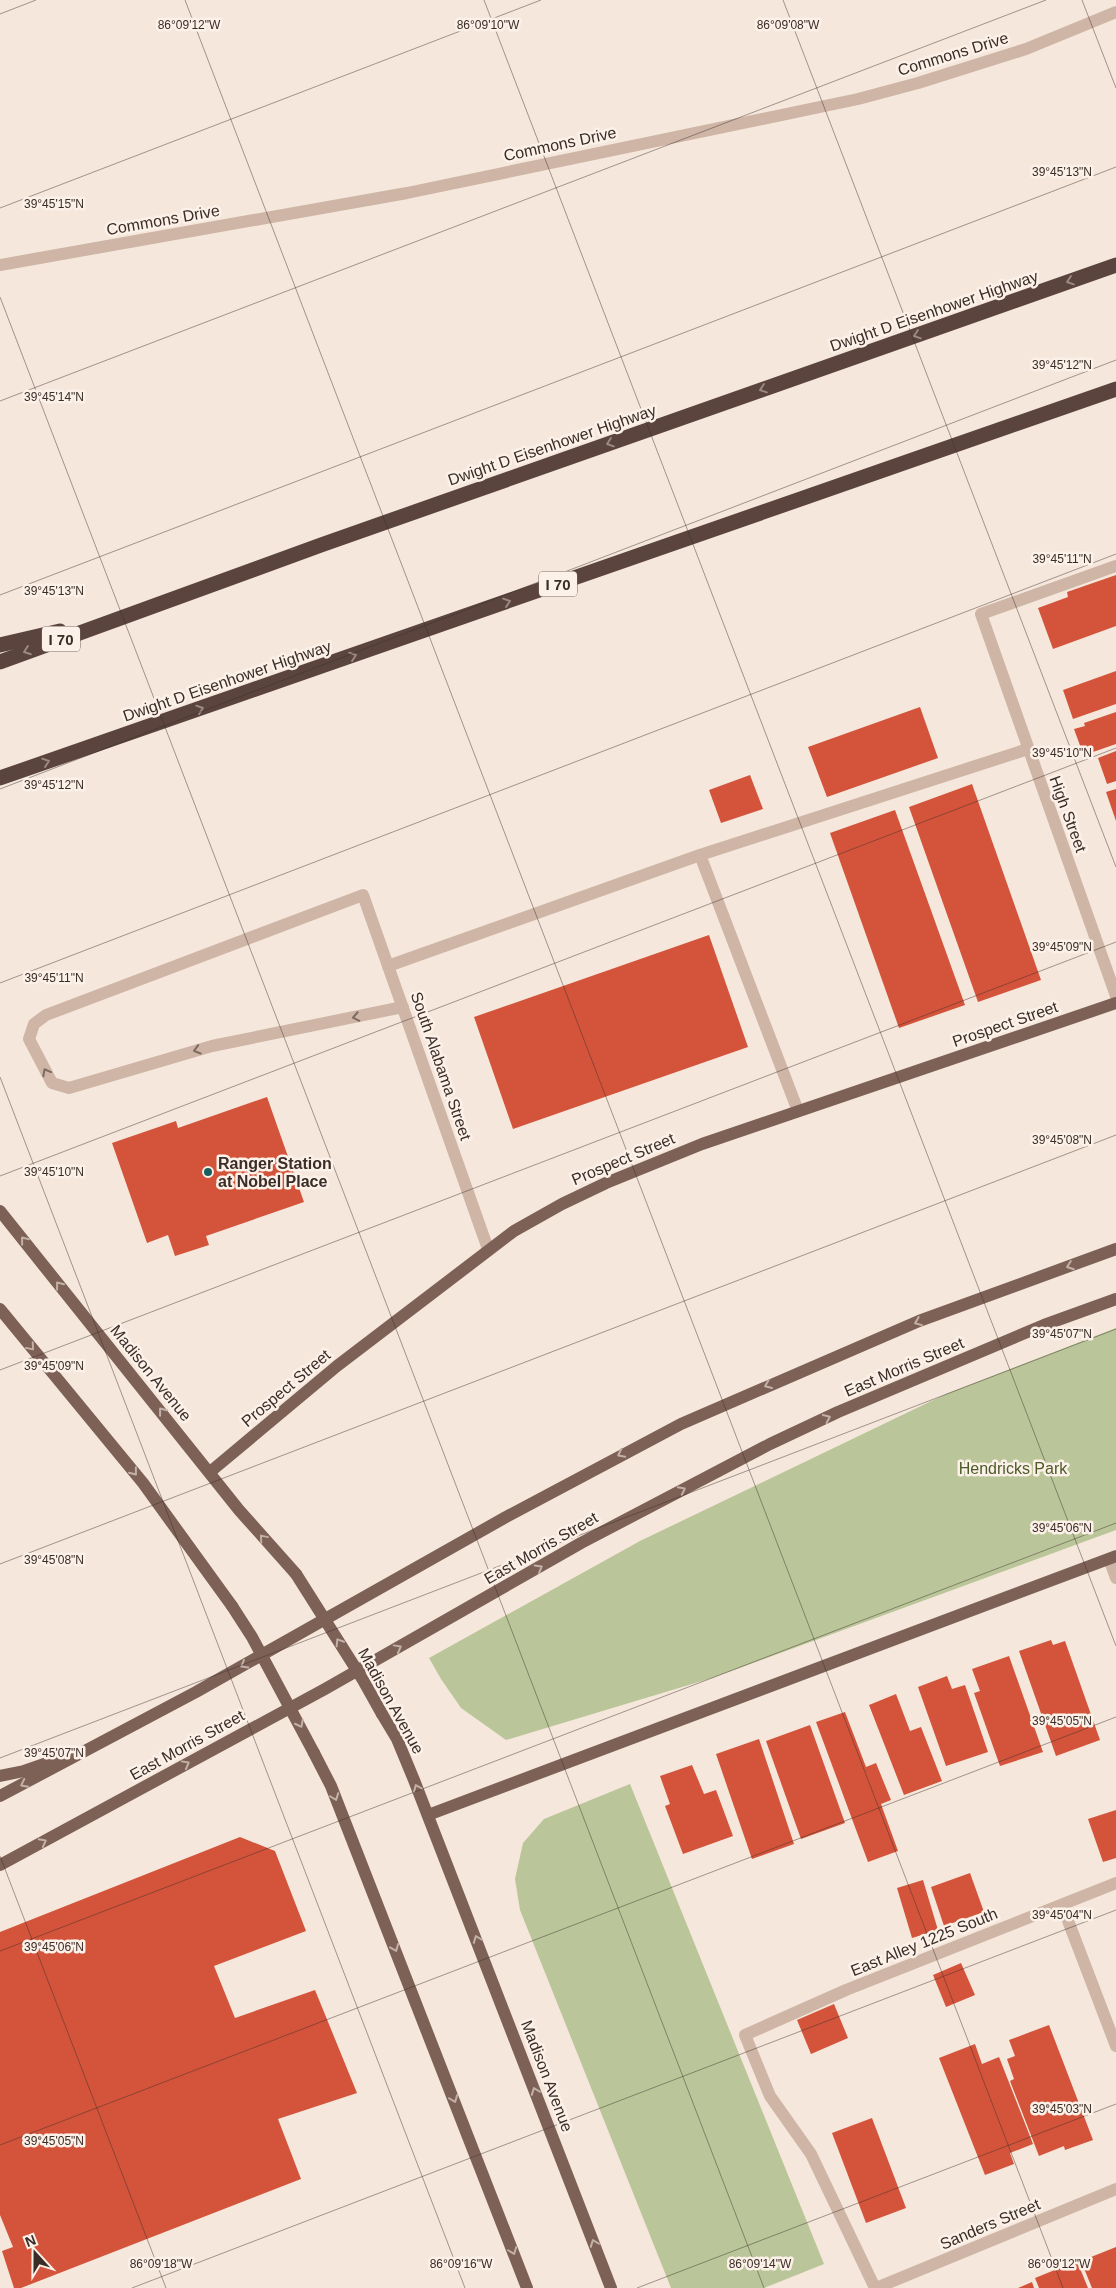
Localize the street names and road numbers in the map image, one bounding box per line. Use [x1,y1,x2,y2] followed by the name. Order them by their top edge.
[896,29,1010,79] street label: Commons Drive
[502,124,618,164] street label: Commons Drive
[105,202,221,238] street label: Commons Drive
[828,267,1040,355] street label: Dwight D Eisenhower Highway
[446,401,658,489] street label: Dwight D Eisenhower Highway
[539,572,577,596] road number: I 70
[42,626,80,652] road number: I 70
[121,637,333,725] street label: Dwight D Eisenhower Highway
[1046,773,1090,855] street label: High Street
[408,990,475,1143] street label: South Alabama Street
[950,998,1060,1050] street label: Prospect Street
[569,1129,678,1188] street label: Prospect Street
[107,1322,195,1424] street label: Madison Avenue
[842,1334,967,1400] street label: East Morris Street
[238,1346,334,1430] street label: Prospect Street
[481,1508,601,1587] street label: East Morris Street
[355,1645,427,1757] street label: Madison Avenue
[127,1706,248,1783] street label: East Morris Street
[848,1905,1000,1979] street label: East Alley 1225 South
[518,2018,576,2134] street label: Madison Avenue
[938,2195,1043,2253] street label: Sanders Street

